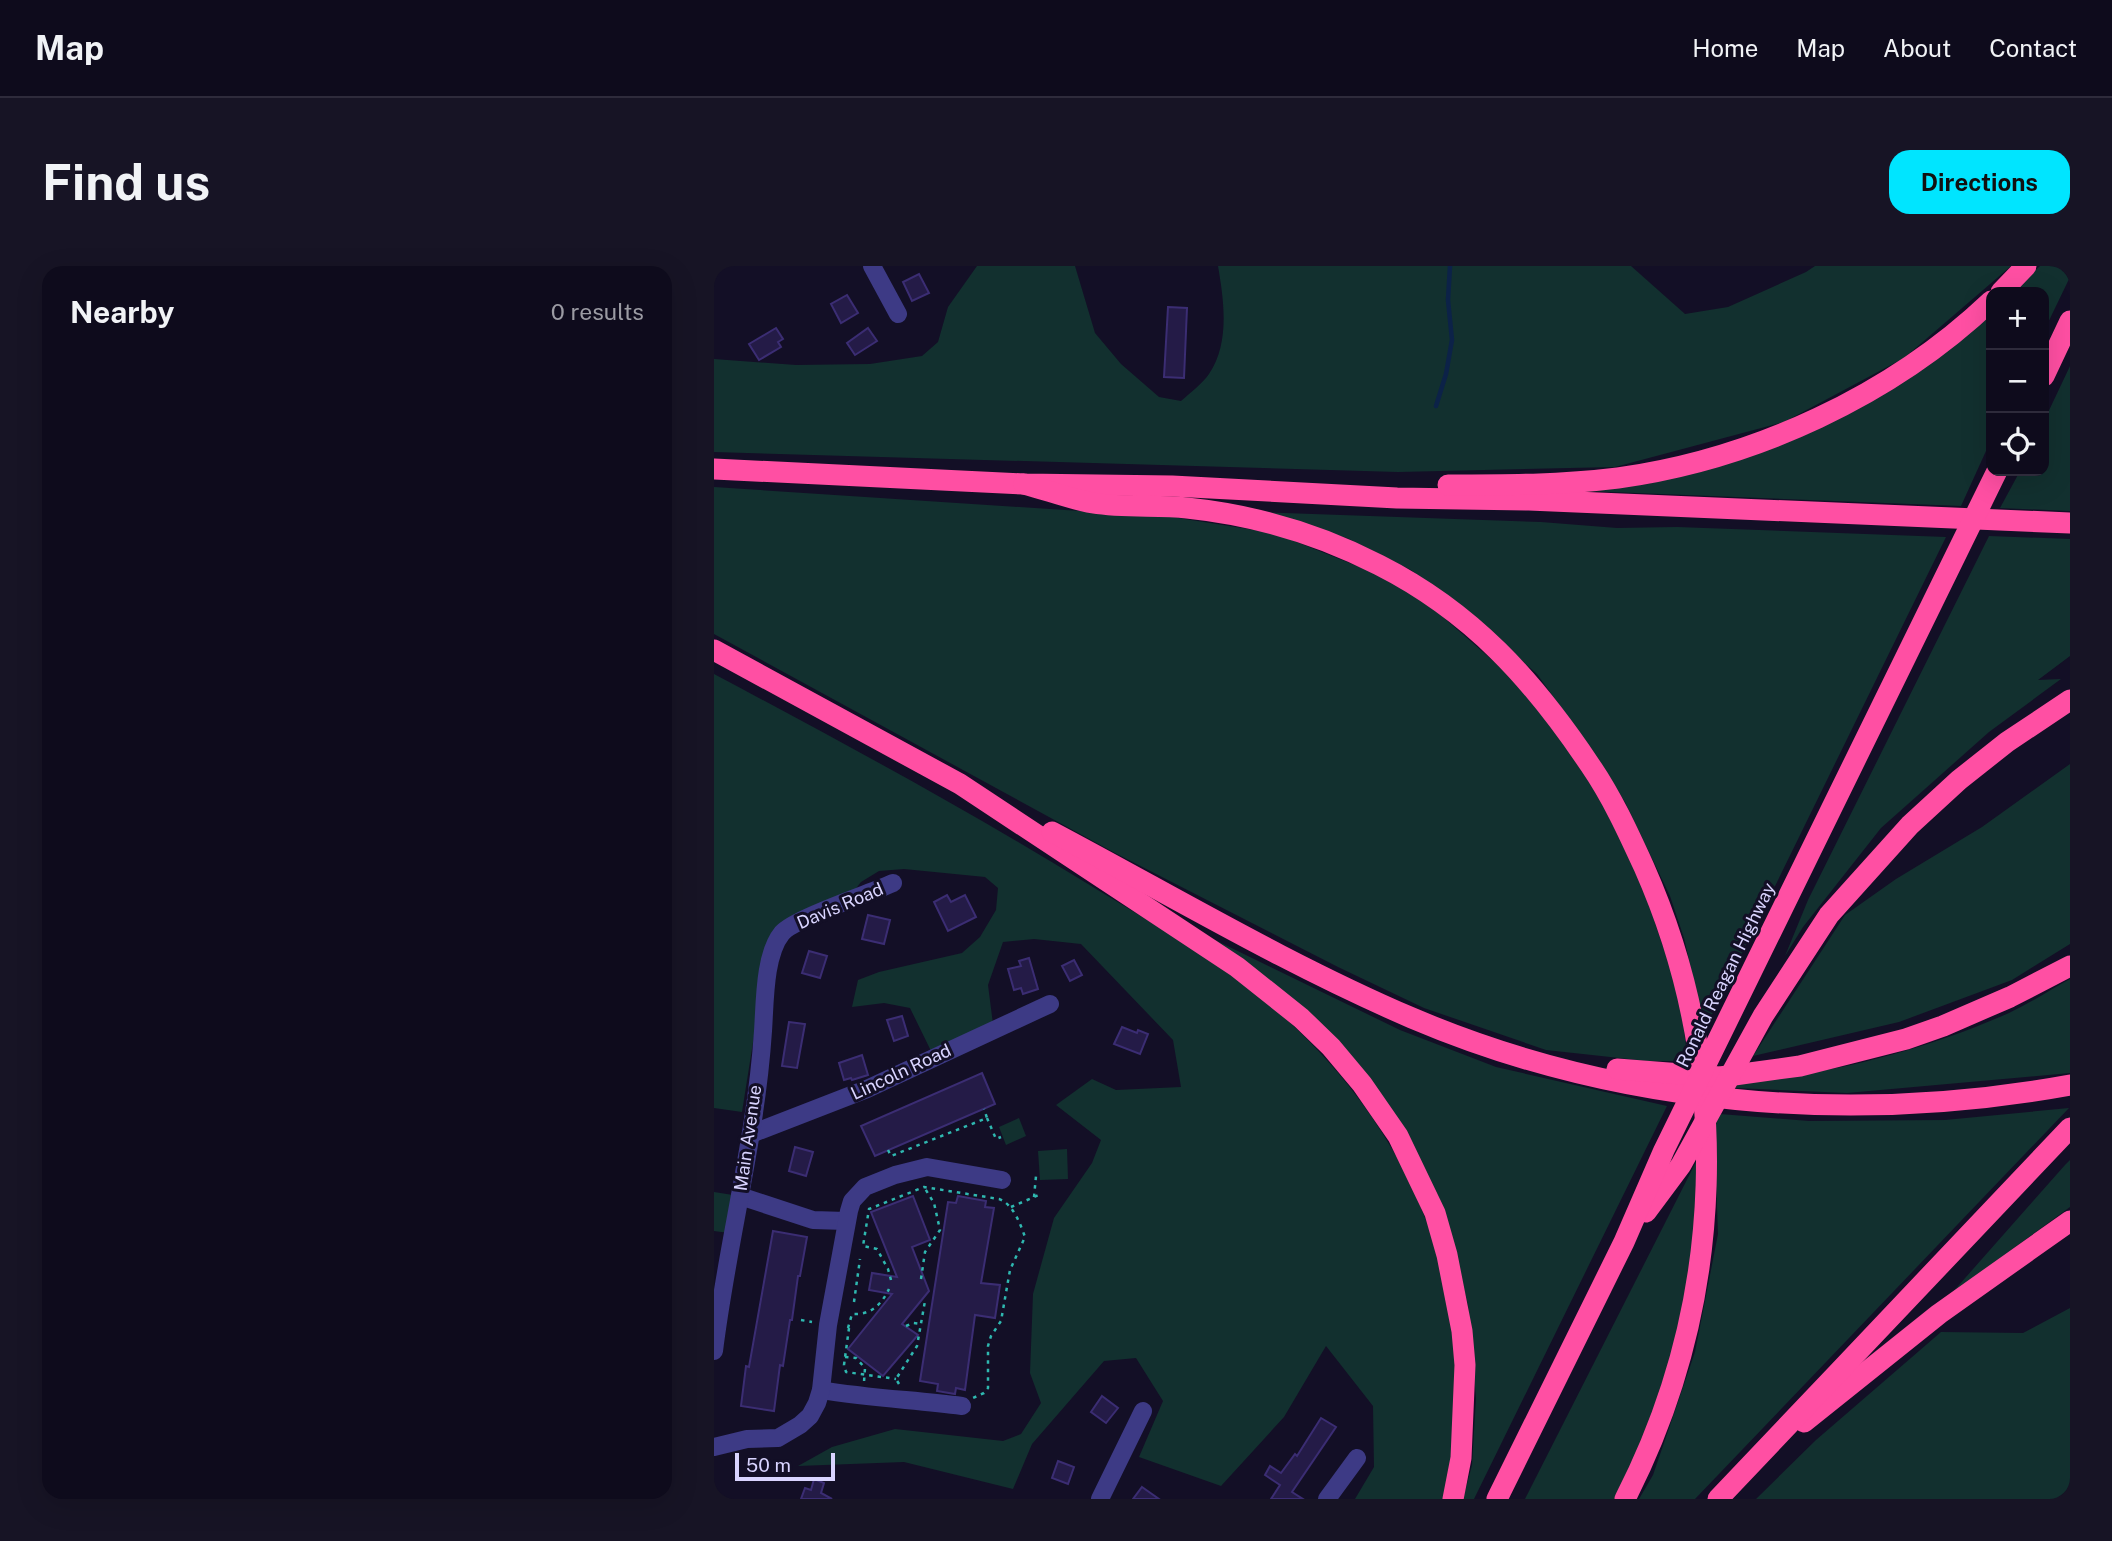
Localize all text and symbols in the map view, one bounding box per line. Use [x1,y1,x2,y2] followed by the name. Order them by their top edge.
[35,29,104,67] text: Map
[1692,34,1758,62] text: Home
[1796,34,1845,62] text: Map
[1883,34,1951,62] text: About
[1989,34,2077,62] text: Contact
[1889,150,2070,214] button: Directions
[42,153,210,211] text: Find us
[1986,287,2049,476] map controls
[1986,287,2049,350] button: +
[70,294,174,330] text: Nearby
[551,298,644,325] text: 0 results
[1986,350,2049,413] button: −
[1986,413,2049,476] button: locate
[793,878,886,933] street label: Davis Road
[1672,879,1780,1070] street label: Ronald Reagan Highway
[847,1039,954,1104] street label: Lincoln Road
[730,1083,765,1192] street label: Main Avenue
[735,1450,835,1482] scale bar
[746,1454,791,1476] text: 50 m

